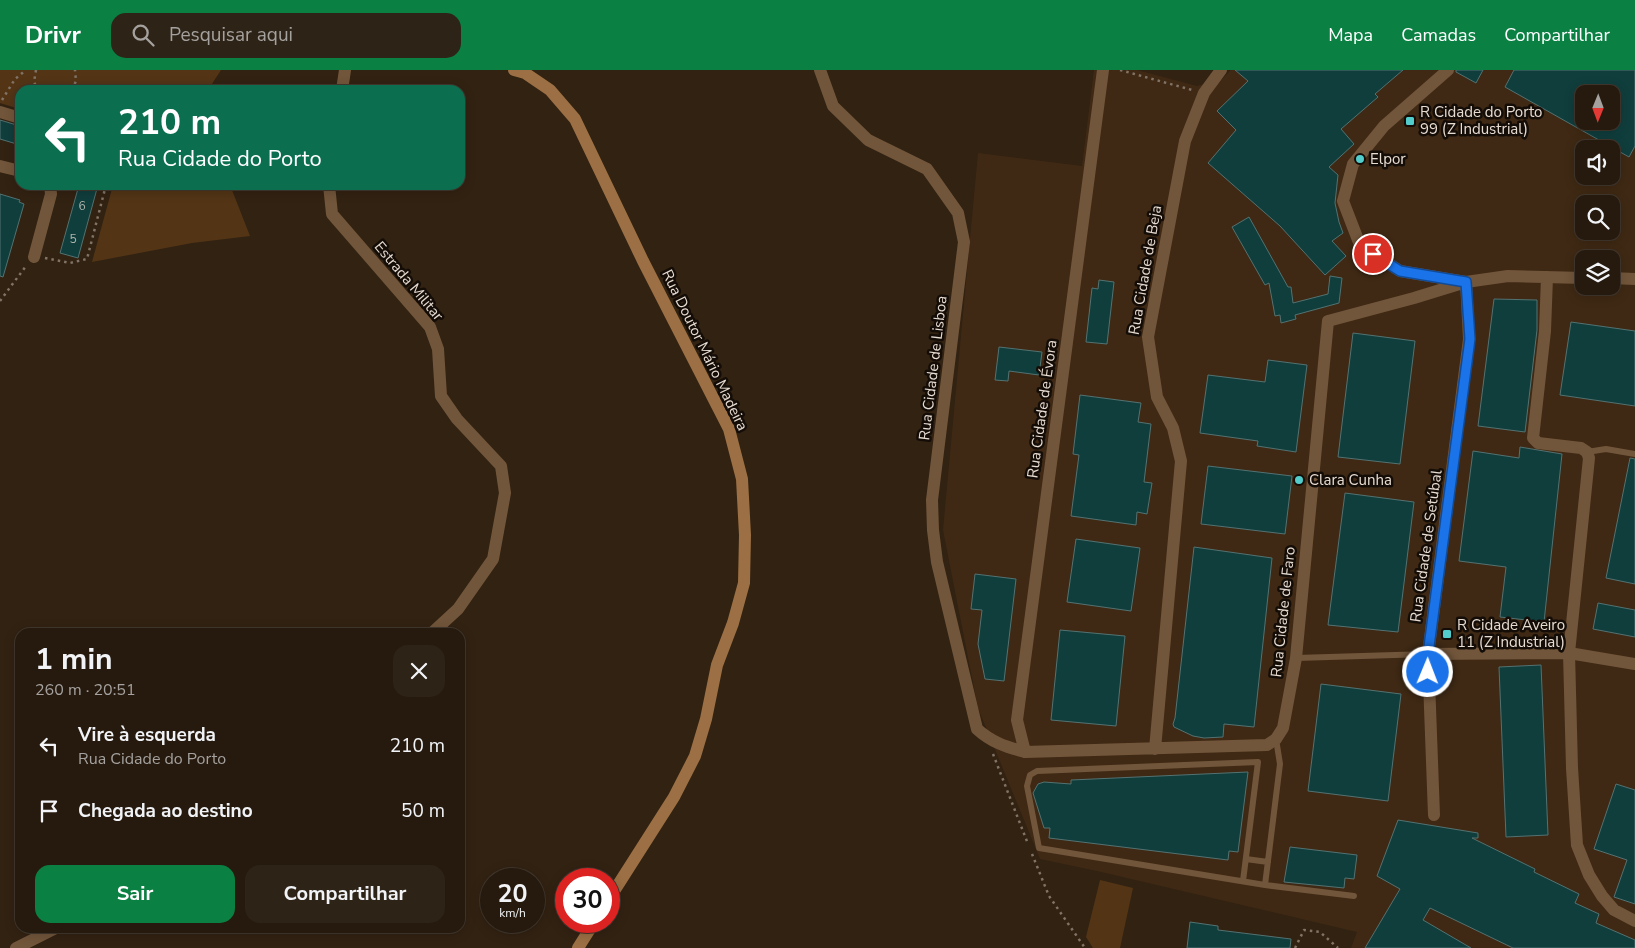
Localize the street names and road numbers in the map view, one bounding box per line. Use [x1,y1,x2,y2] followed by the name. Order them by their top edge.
[1124,204,1166,336] street label: Rua Cidade de Beja
[370,237,448,325] street label: Estrada Militar
[657,266,753,434] street label: Rua Doutor Mário Madeira
[914,295,952,441] street label: Rua Cidade de Lisboa
[1022,339,1062,479] street label: Rua Cidade de Évora
[1405,468,1447,623] street label: Rua Cidade de Setúbal
[1266,546,1300,678] street label: Rua Cidade de Faro

